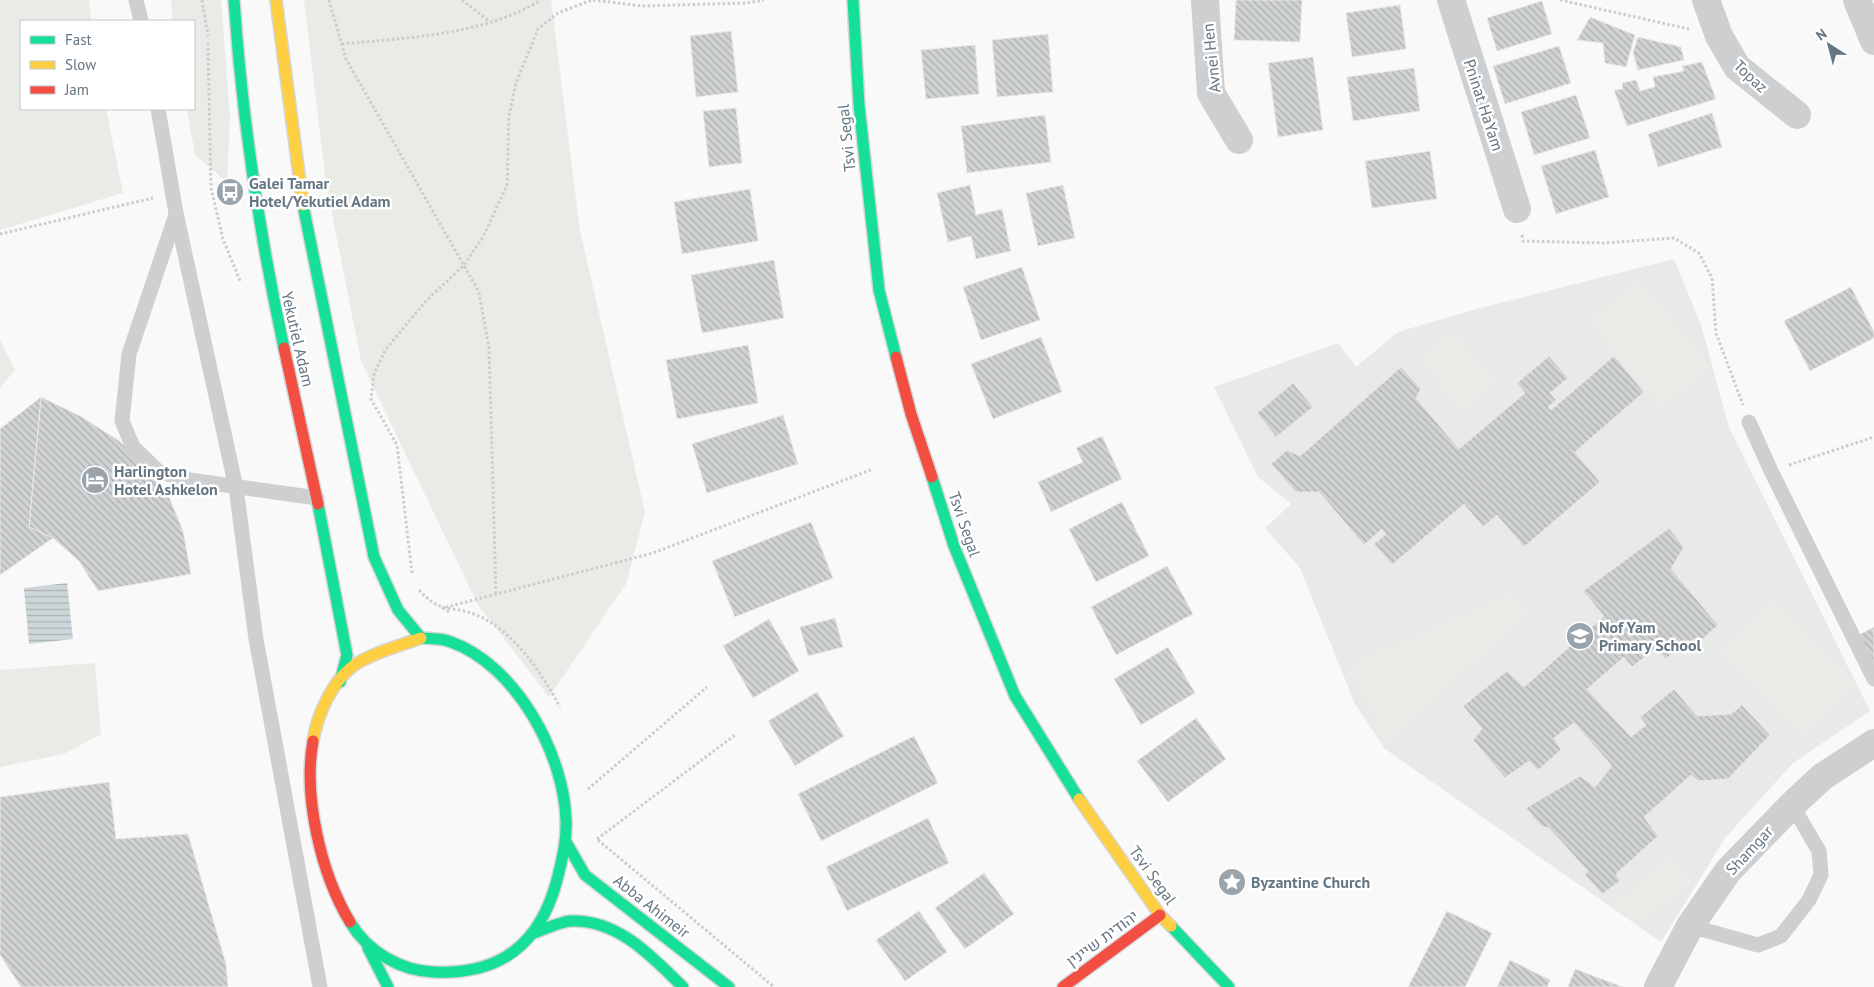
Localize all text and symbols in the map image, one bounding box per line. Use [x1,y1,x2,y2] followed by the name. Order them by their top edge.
[20,20,195,110] legend
[1804,20,1854,70] north arrow
[1197,22,1225,94] street label: Avnei Hen
[1812,24,1830,44] text: N
[65,30,92,49] text: Fast
[65,55,96,74] text: Slow
[1730,55,1772,97] street label: Topaz
[1460,57,1508,153] street label: Pninat HaYam
[64,80,89,99] text: Jam
[832,103,859,173] street label: Tsvi Segal
[249,173,391,211] place label: Galei Tamar Hotel/Yekutiel Adam
[215,177,245,207] bus stop icon: Galei Tamar Hotel/Yekutiel Adam
[277,289,319,389] street label: Yekutiel Adam
[114,461,218,499] place label: Harlington Hotel Ashkelon
[80,465,110,495] hotel icon: Harlington Hotel Ashkelon
[944,489,986,560] street label: Tsvi Segal
[1599,617,1701,655] place label: Nof Yam Primary School
[1565,621,1595,651] school or university icon: Nof Yam Primary School
[1721,821,1777,879] street label: Shamgar
[1125,842,1181,909] street label: Tsvi Segal
[1217,867,1247,897] place icon: Byzantine Church
[610,870,695,942] street label: Abba Ahimeir
[1251,872,1370,892] place label: Byzantine Church
[1062,905,1142,971] street label: יהודית שיינין

